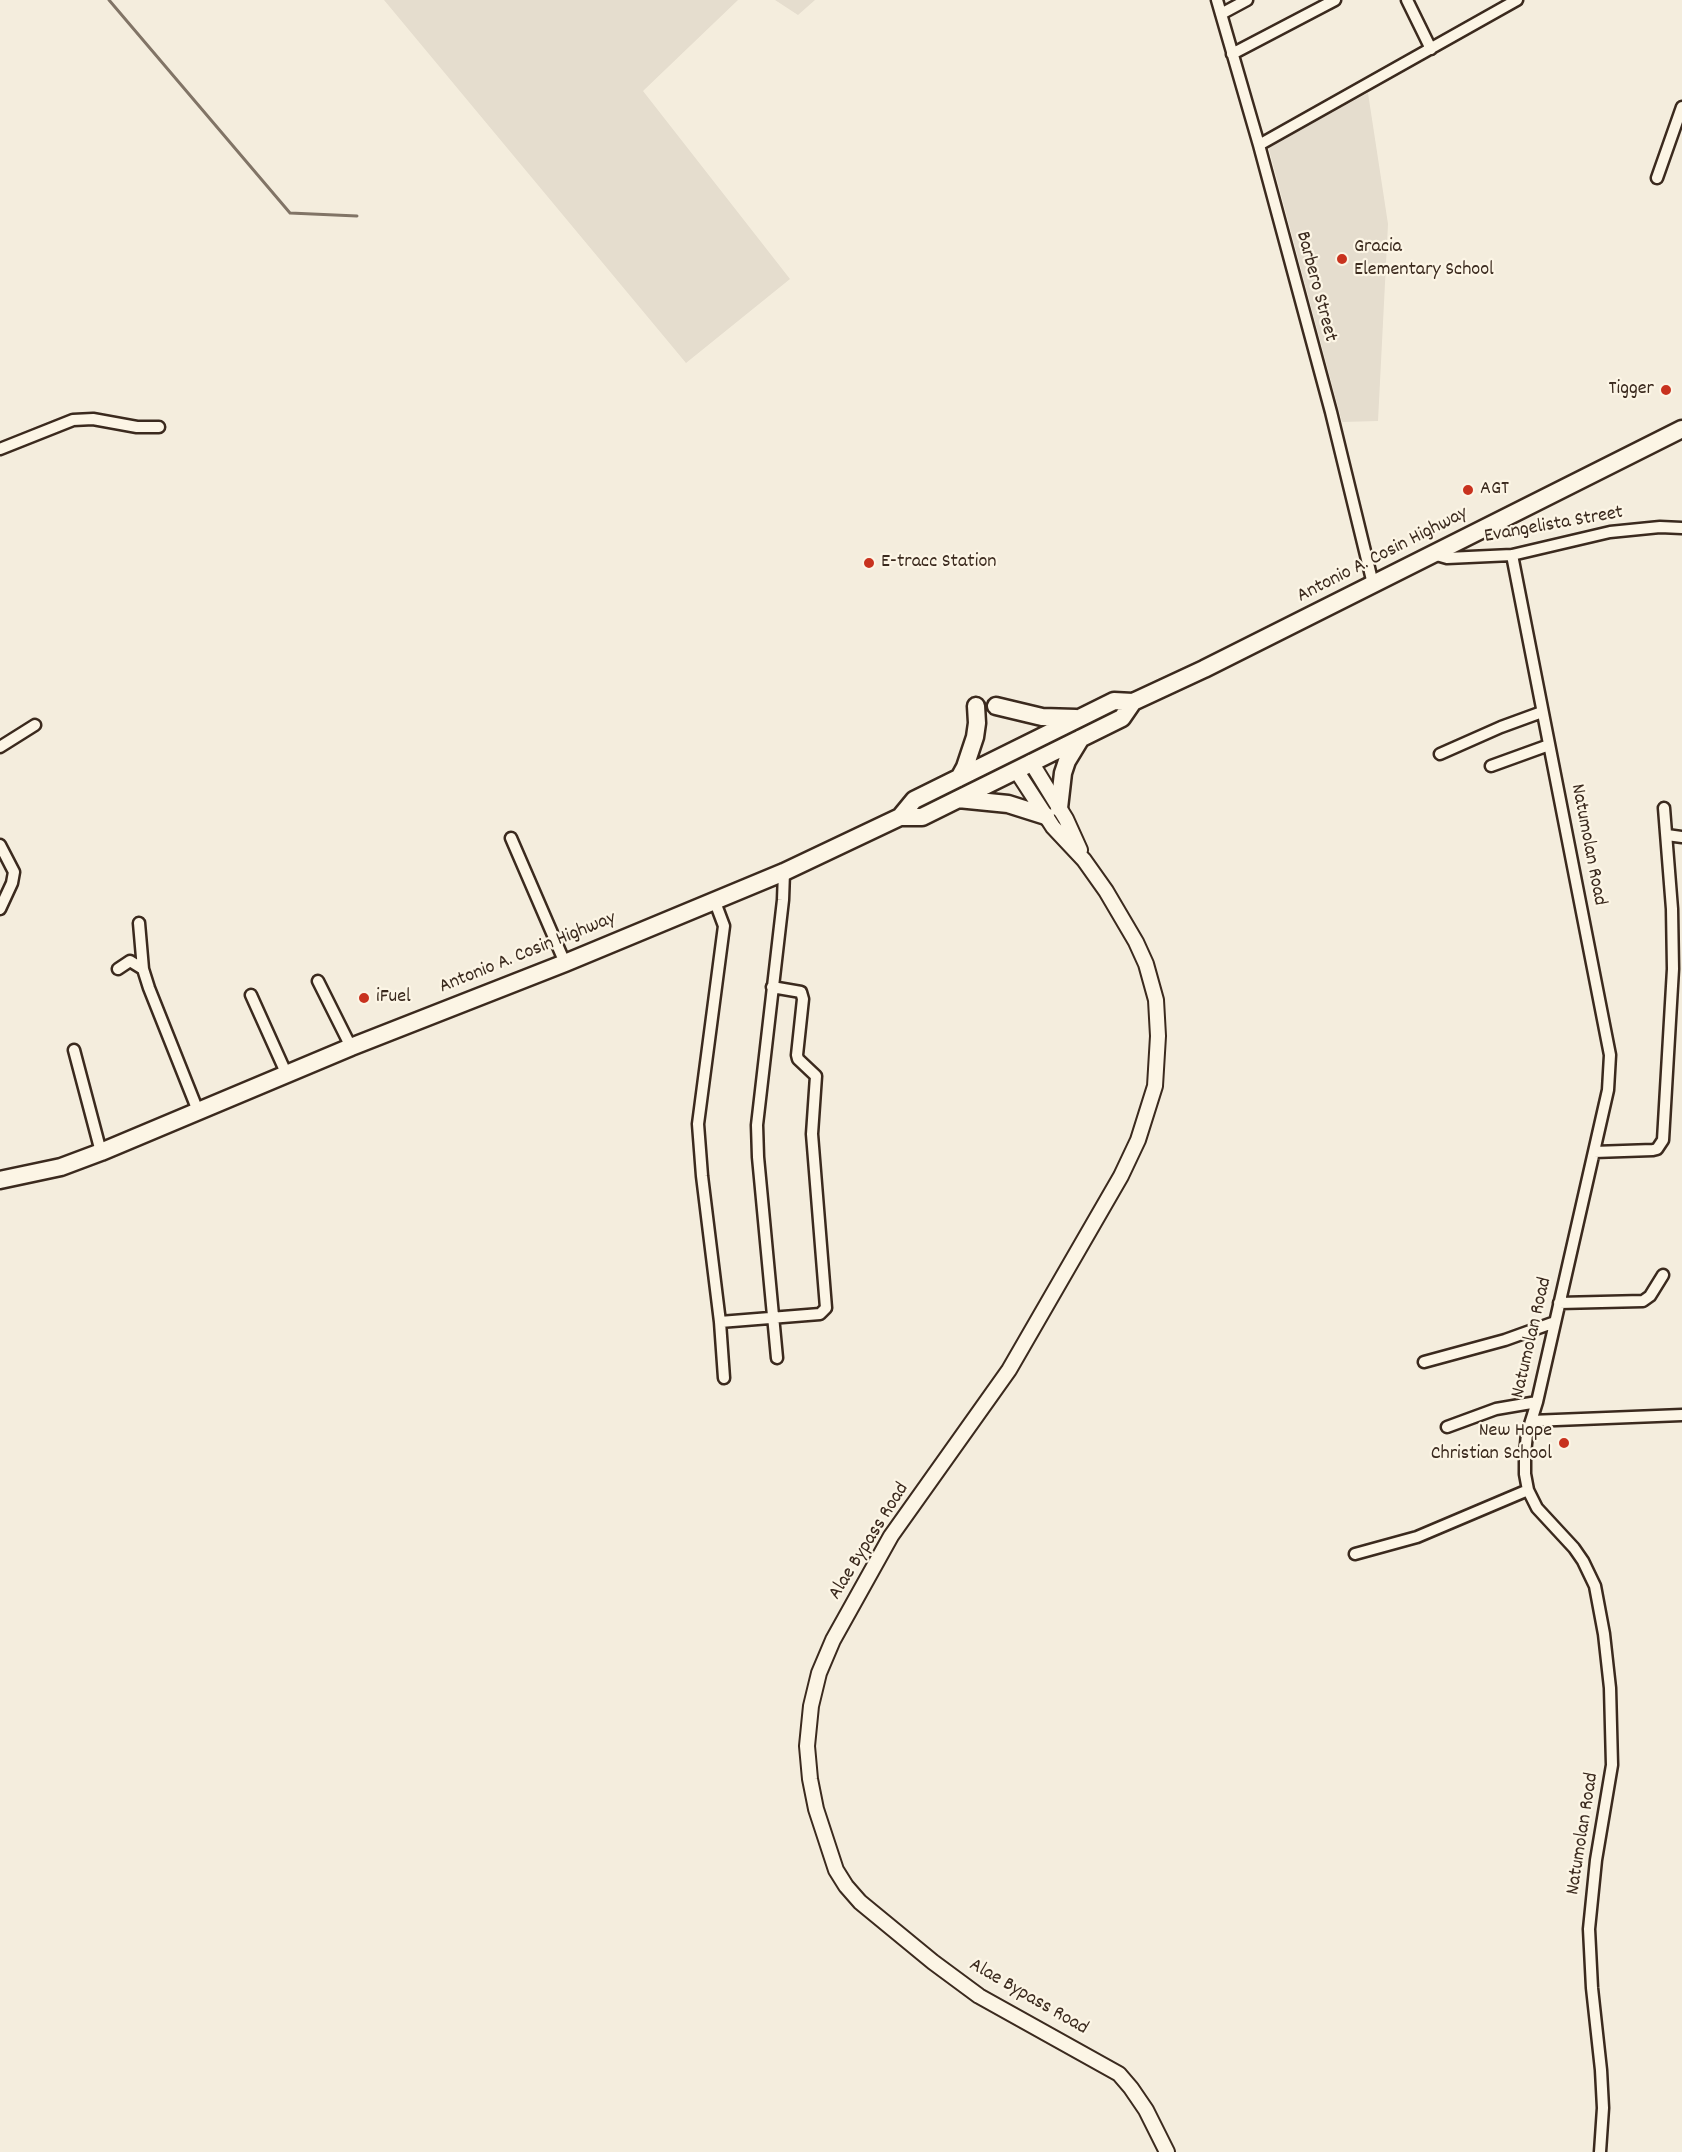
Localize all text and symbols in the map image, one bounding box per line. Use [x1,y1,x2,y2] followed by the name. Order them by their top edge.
[1289,229,1341,345] street label: Barbero Street
[1354,236,1494,283] place label: Gracia Elementary School
[1335,252,1349,266] marker: Gracia Elementary School
[1609,378,1654,402] place label: Tigger
[1659,383,1673,397] marker: Tigger
[1480,478,1509,502] place label: AGT
[1461,483,1475,497] marker: AGT
[1483,502,1625,550] street label: Evangelista Street
[1294,503,1472,609] street label: Antonio A. Cosin Highway
[881,551,997,575] place label: E-tracc Station
[862,556,876,570] marker: E-tracc Station
[1563,782,1611,908] street label: Natumolan Road
[436,908,620,1000] street label: Antonio A. Cosin Highway
[376,986,411,1010] place label: iFuel
[357,991,371,1005] marker: iFuel
[1507,1275,1559,1401] street label: Natumolan Road
[1431,1420,1552,1467] place label: New Hope Christian School
[1557,1436,1571,1450] marker: New Hope Christian School
[824,1479,916,1605] street label: Alae Bypass Road
[1563,1771,1605,1897] street label: Natumolan Road
[964,1954,1092,2042] street label: Alae Bypass Road

